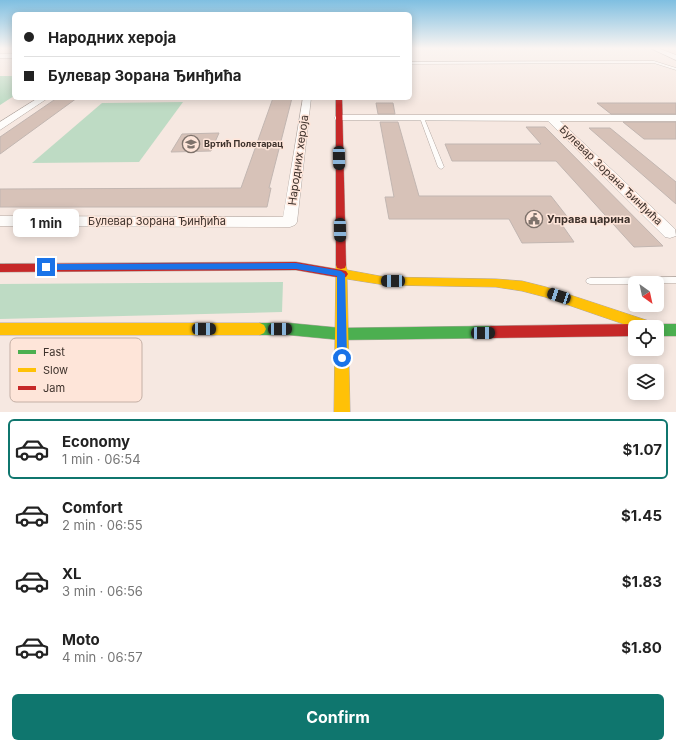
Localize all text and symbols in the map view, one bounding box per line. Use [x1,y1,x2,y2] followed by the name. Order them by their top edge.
[48,28,176,47] text: Народних хероја
[48,66,242,85] text: Булевар Зорана Ђинђића
[285,114,311,206] street label: Народних хероја
[557,122,665,228] street label: Булевар Зорана Ђинђића
[181,134,201,154] school or university icon: Вртић Полетарац
[204,138,283,149] place label: Вртић Полетарац
[333,146,345,170] car
[13,209,79,237] callout: 1 min
[524,209,544,229] public building icon: Управа царина
[547,212,630,226] place label: Управа царина
[88,214,226,228] street label: Булевар Зорана Ђинђића
[30,215,62,231] text: 1 min
[334,218,346,242] car
[37,258,55,276] route end
[381,275,405,287] car
[628,276,664,312] north arrow
[628,276,664,400] map controls
[546,287,572,305] car
[628,320,664,356] button: locate
[192,323,216,335] car
[268,323,292,335] car
[471,327,495,339] car
[10,338,142,402] legend
[43,345,65,359] text: Fast
[333,349,351,367] route start
[43,363,68,377] text: Slow
[628,364,664,400] button: layers
[43,381,65,395] text: Jam
[14,431,50,467] icon: car
[62,432,130,451] text: Economy
[623,440,662,459] text: $1.07
[62,451,141,467] text: 1 min · 06:54
[14,497,50,533] icon: car
[62,498,123,517] text: Comfort
[621,506,662,525] text: $1.45
[62,517,143,533] text: 2 min · 06:55
[14,563,50,599] icon: car
[62,564,82,583] text: XL
[622,572,662,591] text: $1.83
[62,583,143,599] text: 3 min · 06:56
[14,629,50,665] icon: car
[62,630,100,649] text: Moto
[621,638,662,657] text: $1.80
[62,649,143,665] text: 4 min · 06:57
[12,694,664,740] button: Confirm

